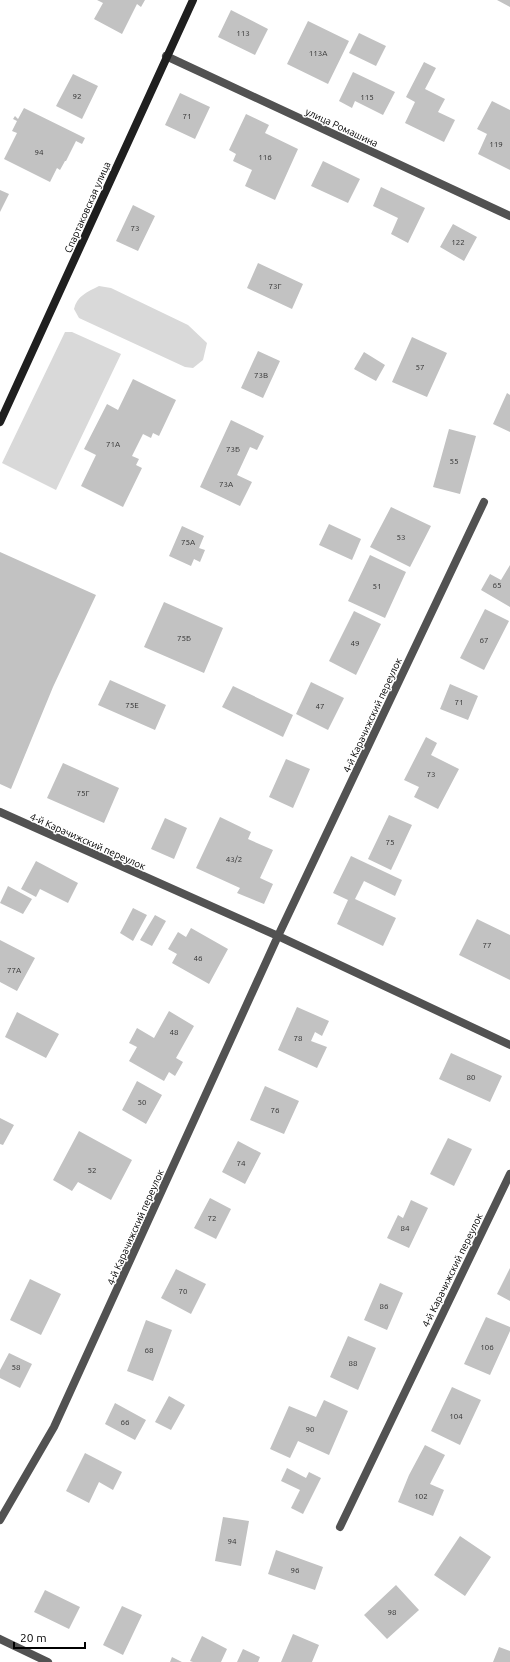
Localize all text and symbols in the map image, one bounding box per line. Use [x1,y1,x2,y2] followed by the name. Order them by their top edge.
[236,29,250,38] house number: 113
[309,49,328,58] house number: 113А
[72,92,82,101] house number: 92
[360,93,374,102] house number: 115
[304,106,380,149] street label: улица Ромашина
[182,112,192,121] house number: 71
[489,140,503,149] house number: 119
[34,148,44,157] house number: 94
[258,153,272,162] house number: 116
[62,160,113,255] street label: Спартаковская улица
[130,224,140,233] house number: 73
[451,238,465,247] house number: 122
[269,282,282,291] house number: 73Г
[415,363,425,372] house number: 57
[254,371,268,380] house number: 73В
[106,440,121,449] house number: 71А
[226,445,240,454] house number: 73Б
[449,457,459,466] house number: 55
[219,480,234,489] house number: 73А
[396,533,406,542] house number: 53
[181,538,196,547] house number: 75А
[492,581,502,590] house number: 65
[372,582,382,591] house number: 51
[177,634,191,643] house number: 75Б
[479,636,489,645] house number: 67
[350,639,360,648] house number: 49
[341,656,404,774] street label: 4-й Карачижский переулок
[454,698,464,707] house number: 71
[125,701,139,710] house number: 75Е
[315,702,325,711] house number: 47
[426,770,436,779] house number: 73
[77,789,90,798] house number: 75Г
[28,811,147,872] street label: 4-й Карачижский переулок
[385,838,395,847] house number: 75
[226,855,242,864] house number: 43/2
[482,941,492,950] house number: 77
[193,954,203,963] house number: 46
[7,966,22,975] house number: 77А
[169,1028,179,1037] house number: 48
[293,1034,303,1043] house number: 78
[466,1073,476,1082] house number: 80
[137,1098,147,1107] house number: 50
[270,1106,280,1115] house number: 76
[236,1159,246,1168] house number: 74
[87,1166,97,1175] house number: 52
[105,1168,166,1287] street label: 4-й Карачижский переулок
[420,1211,485,1329] street label: 4-й Карачижский переулок
[207,1214,217,1223] house number: 72
[400,1224,410,1233] house number: 84
[178,1287,188,1296] house number: 70
[379,1302,389,1311] house number: 86
[480,1343,494,1352] house number: 106
[144,1346,154,1355] house number: 68
[348,1359,358,1368] house number: 88
[11,1363,21,1372] house number: 58
[449,1412,463,1421] house number: 104
[120,1418,130,1427] house number: 66
[305,1425,315,1434] house number: 90
[414,1492,428,1501] house number: 102
[227,1537,237,1546] house number: 94
[290,1566,300,1575] house number: 96
[387,1608,397,1617] house number: 98
[14,1624,85,1650] scale bar
[20,1631,47,1644] text: 20 m

